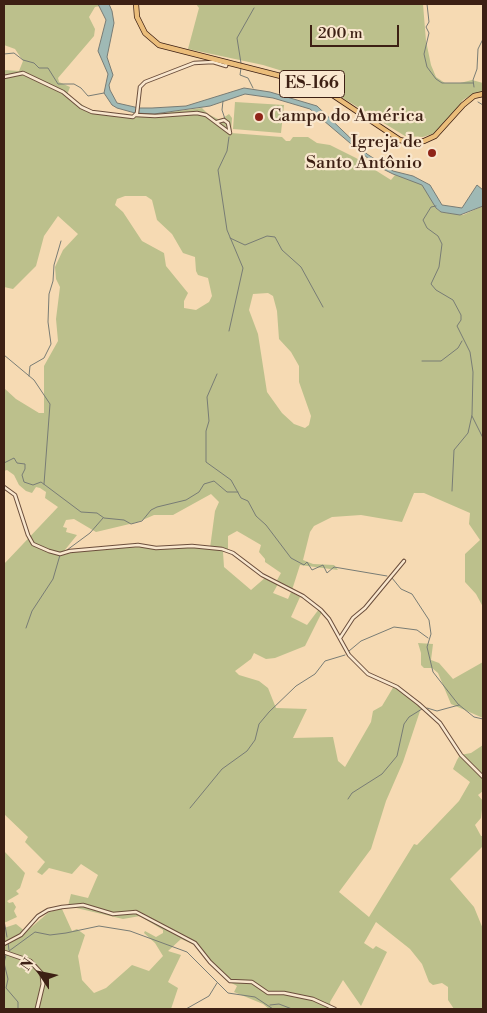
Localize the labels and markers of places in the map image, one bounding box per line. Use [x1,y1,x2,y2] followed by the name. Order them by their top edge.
[269,106,424,128] place label: Campo do América
[253,111,265,123] marker: Campo do América
[306,132,422,174] place label: Igreja de Santo Antônio
[426,147,438,159] marker: Igreja de Santo Antônio

